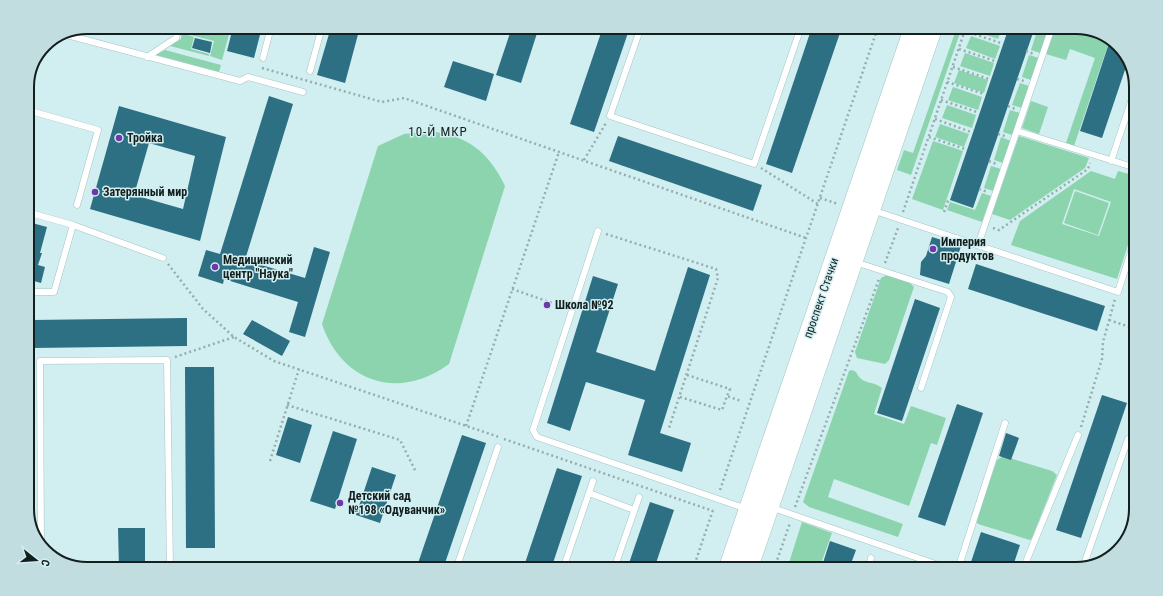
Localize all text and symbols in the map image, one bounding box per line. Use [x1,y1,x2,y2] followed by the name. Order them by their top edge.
[408,124,468,139] district label: 10-Й МКР
[127,131,163,145] place label: Тройка
[114,133,124,143] marker: Тройка
[103,185,187,199] place label: Затерянный мир
[90,187,100,197] marker: Затерянный мир
[941,235,994,263] place label: Империя продуктов
[928,244,938,254] marker: Империя продуктов
[223,253,293,281] place label: Медицинский центр "Наука"
[801,256,841,340] street label: проспект Стачки
[210,262,220,272] marker: Медицинский центр "Наука"
[555,298,614,312] place label: Школа №92
[542,300,552,310] marker: Школа №92
[348,489,445,517] place label: Детский сад №198 «Одуванчик»
[335,498,345,508] marker: Детский сад №198 «Одуванчик»
[16,540,56,580] north arrow
[38,558,52,568] text: С

